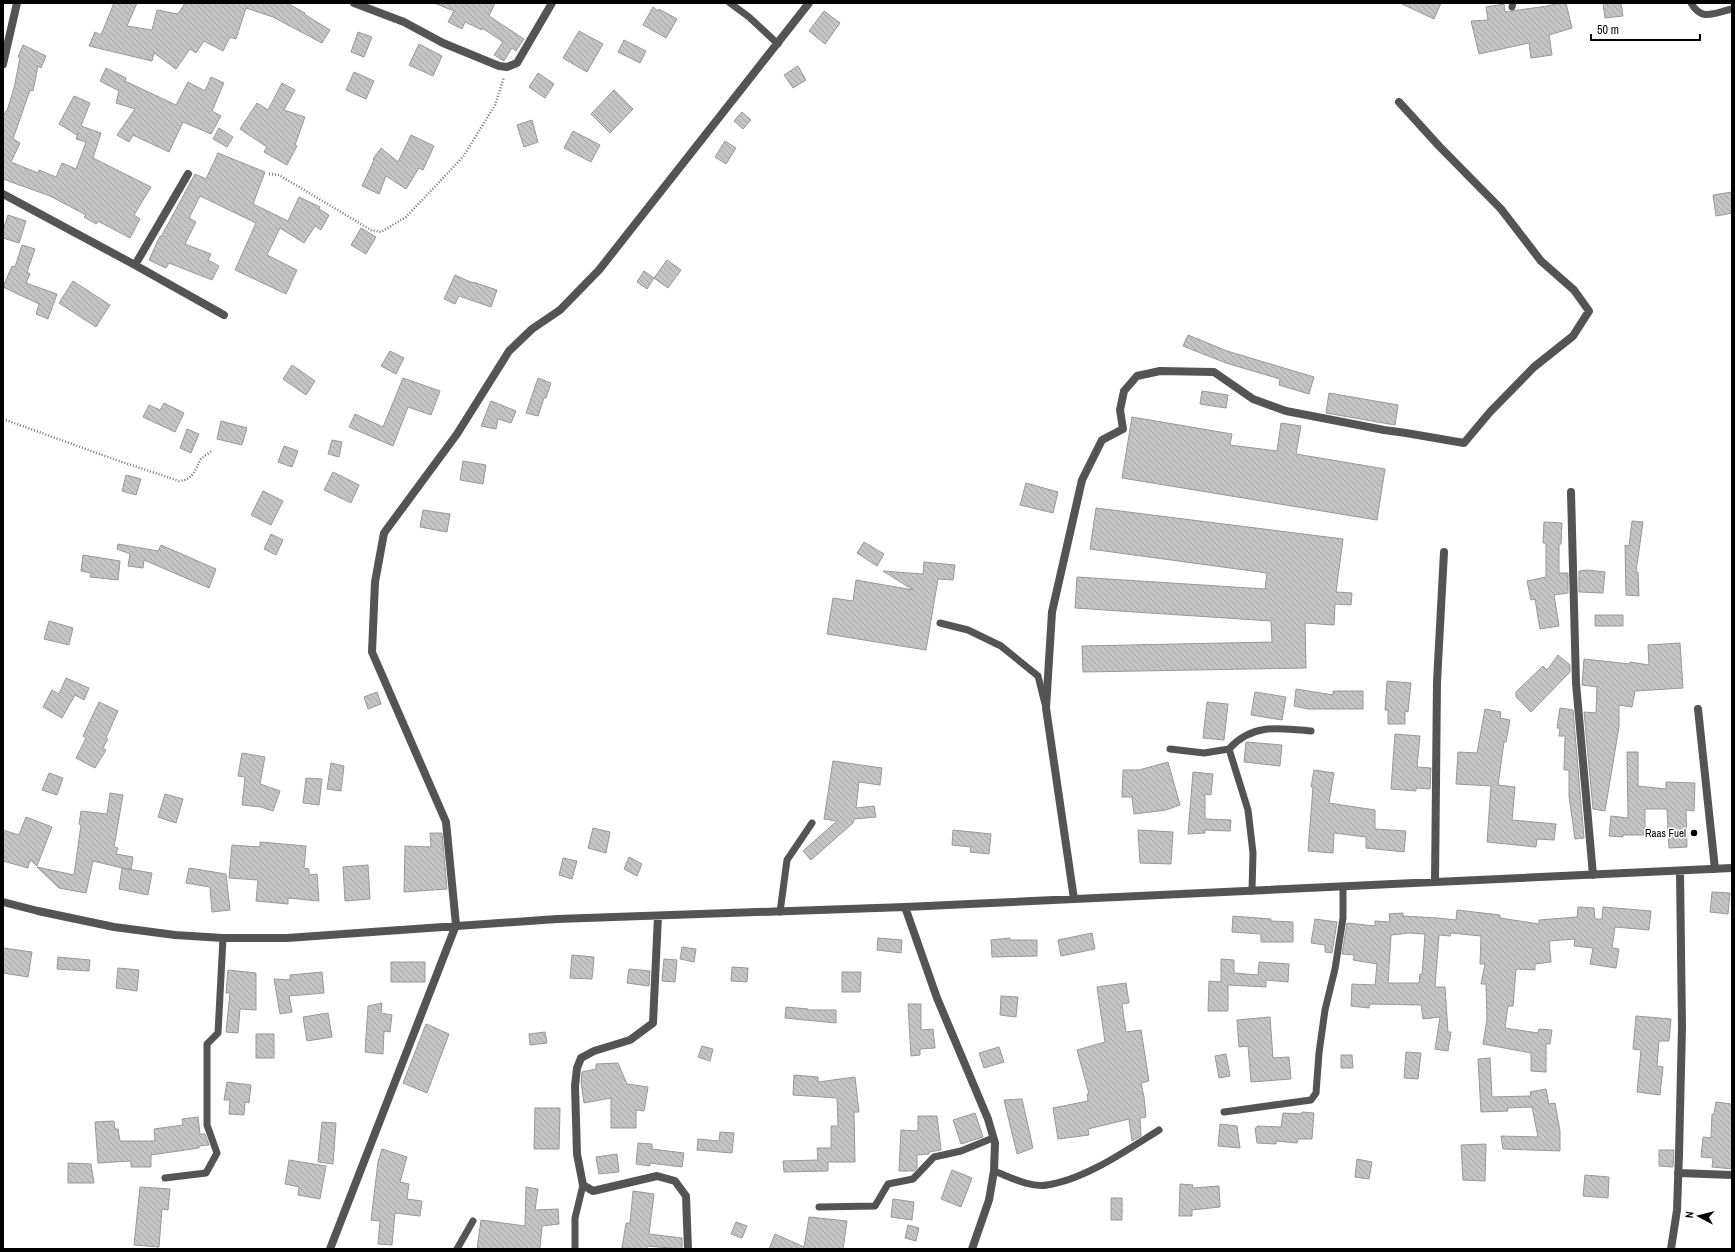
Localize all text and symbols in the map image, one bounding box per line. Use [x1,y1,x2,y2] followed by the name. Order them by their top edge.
[1591,16,1700,42] scale bar
[1597,22,1619,38] text: 50 m
[1645,826,1686,840] place label: Raas Fuel
[1689,828,1699,838] marker: Raas Fuel
[1679,1196,1719,1236] north arrow
[1682,1211,1696,1219] text: N

